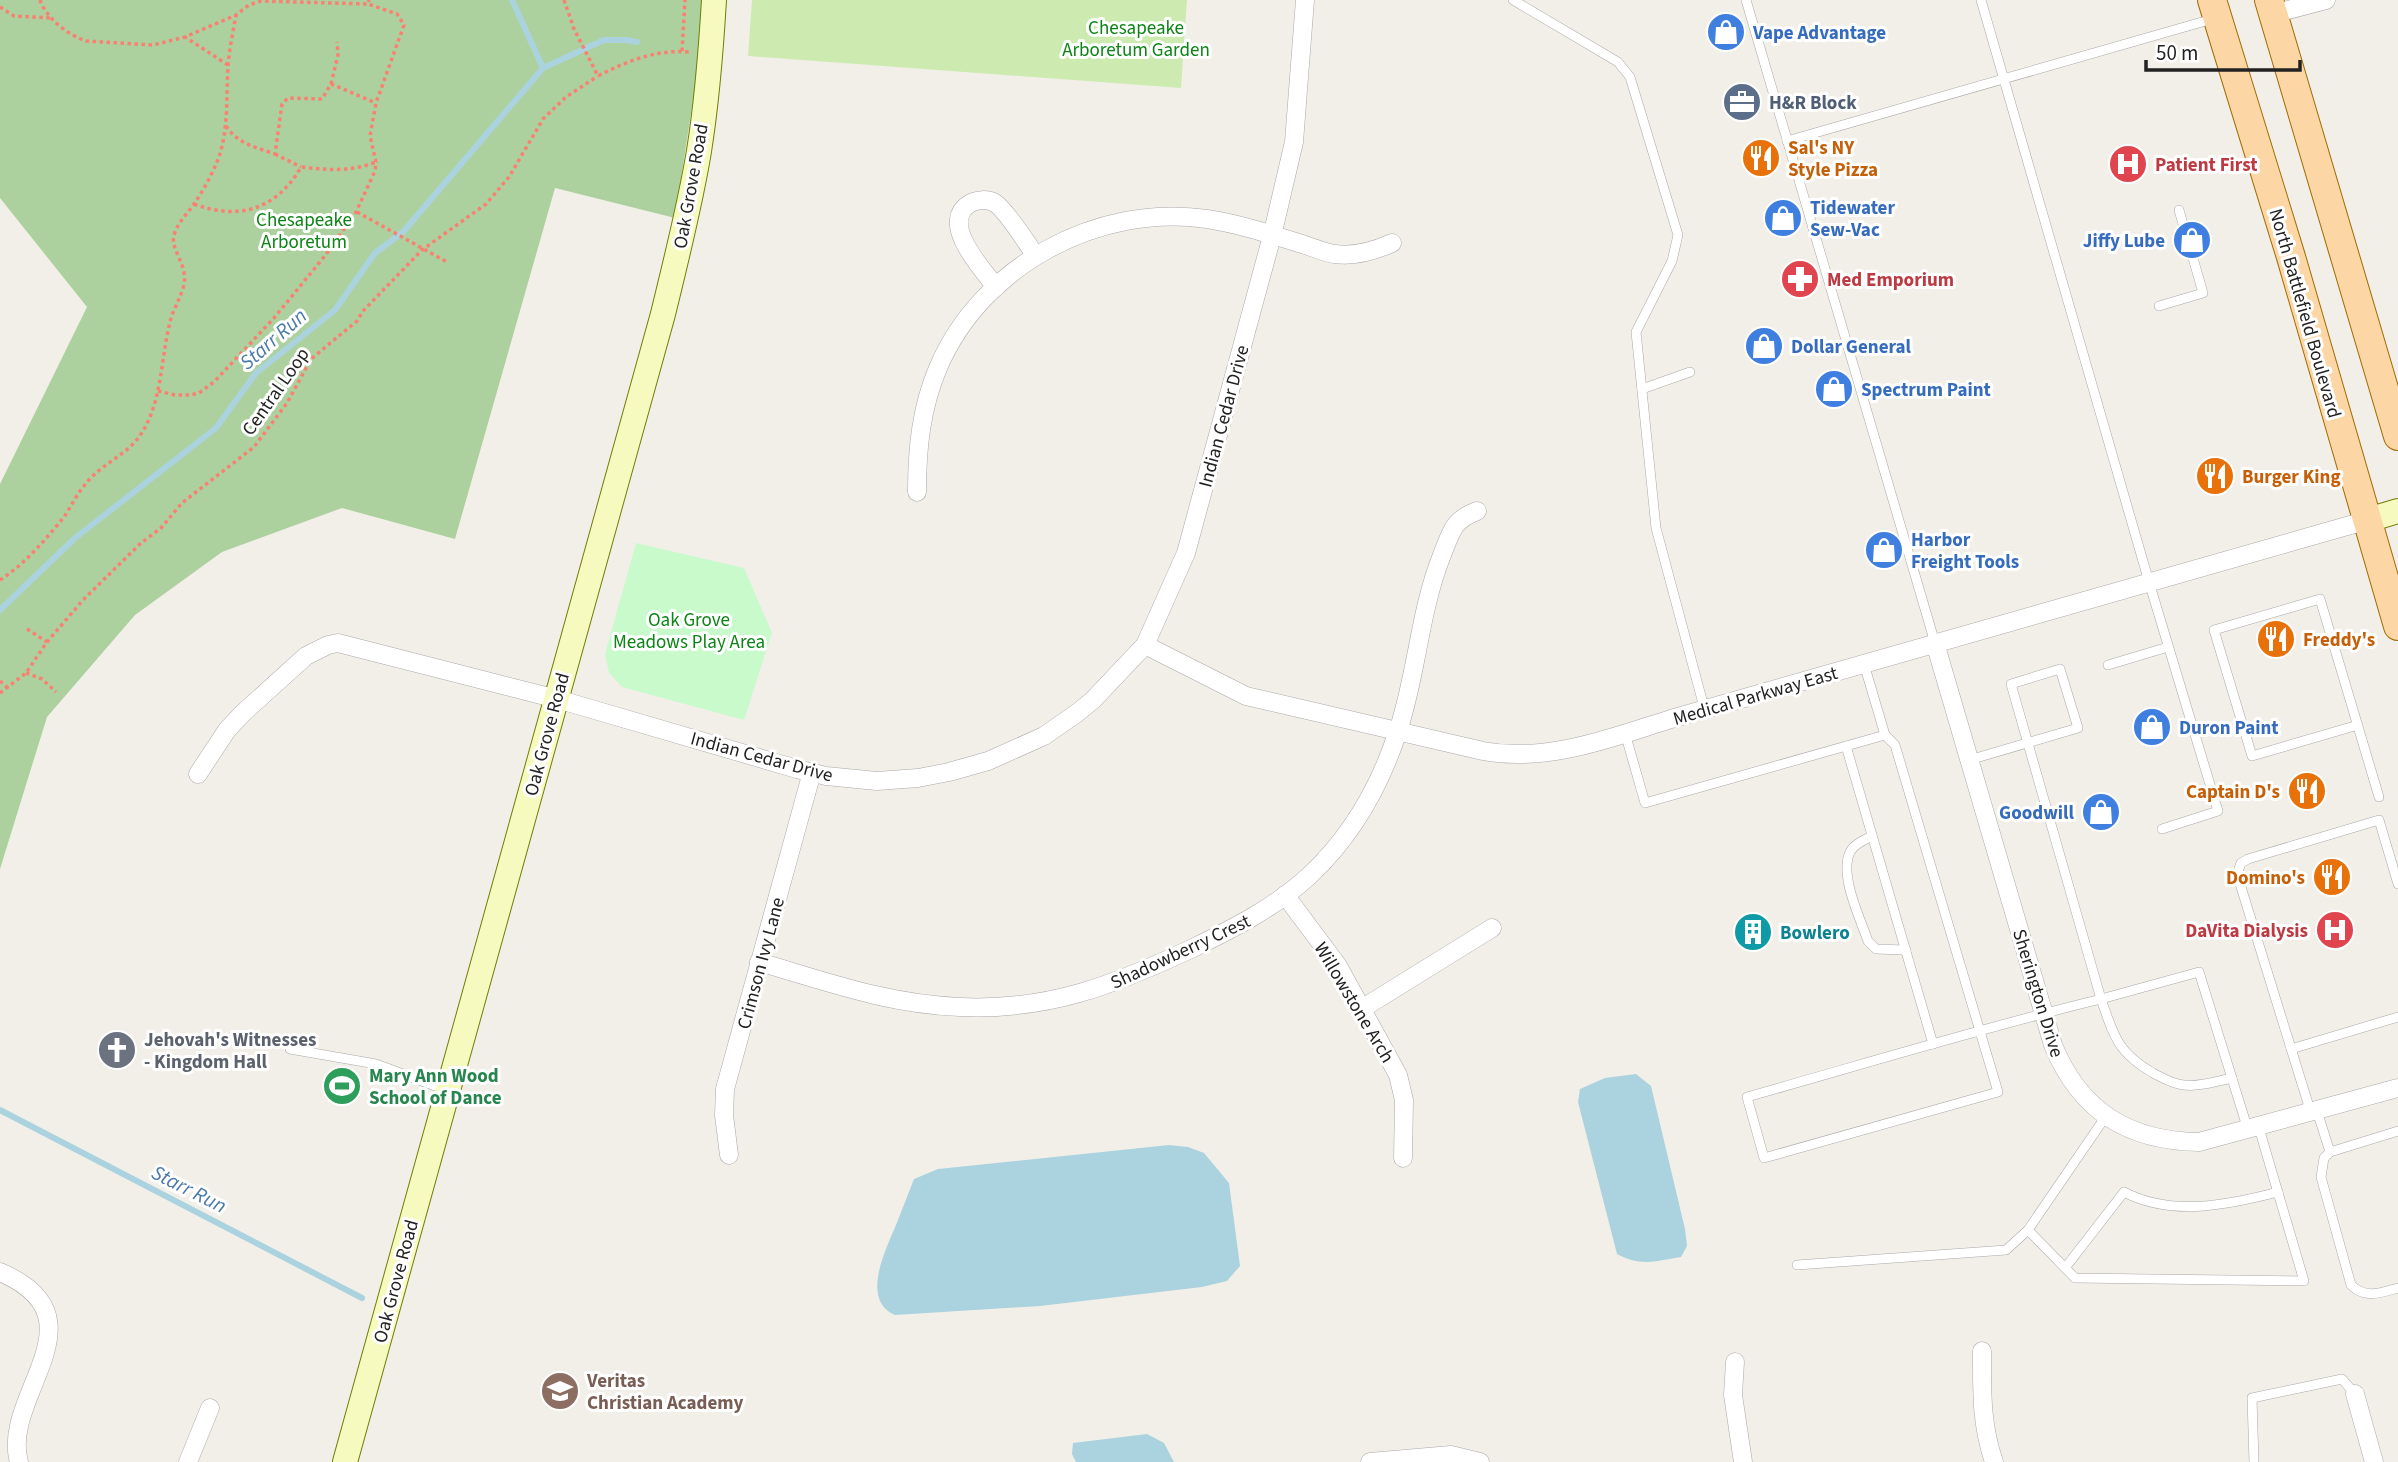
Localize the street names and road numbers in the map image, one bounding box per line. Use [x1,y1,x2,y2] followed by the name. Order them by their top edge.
[667,122,716,251] street label: Oak Grove Road
[2262,205,2347,421] street label: North Battlefield Boulevard
[1192,342,1256,491] street label: Indian Cedar Drive
[236,343,316,441] street label: Central Loop
[1670,660,1841,733] street label: Medical Parkway East
[518,670,577,799] street label: Oak Grove Road
[687,725,836,789] street label: Indian Cedar Drive
[731,894,792,1032] street label: Crimson Ivy Lane
[1106,908,1255,997] street label: Shadowberry Crest
[2005,926,2070,1061] street label: Sherington Drive
[1307,937,1400,1068] street label: Willowstone Arch
[367,1217,426,1346] street label: Oak Grove Road

